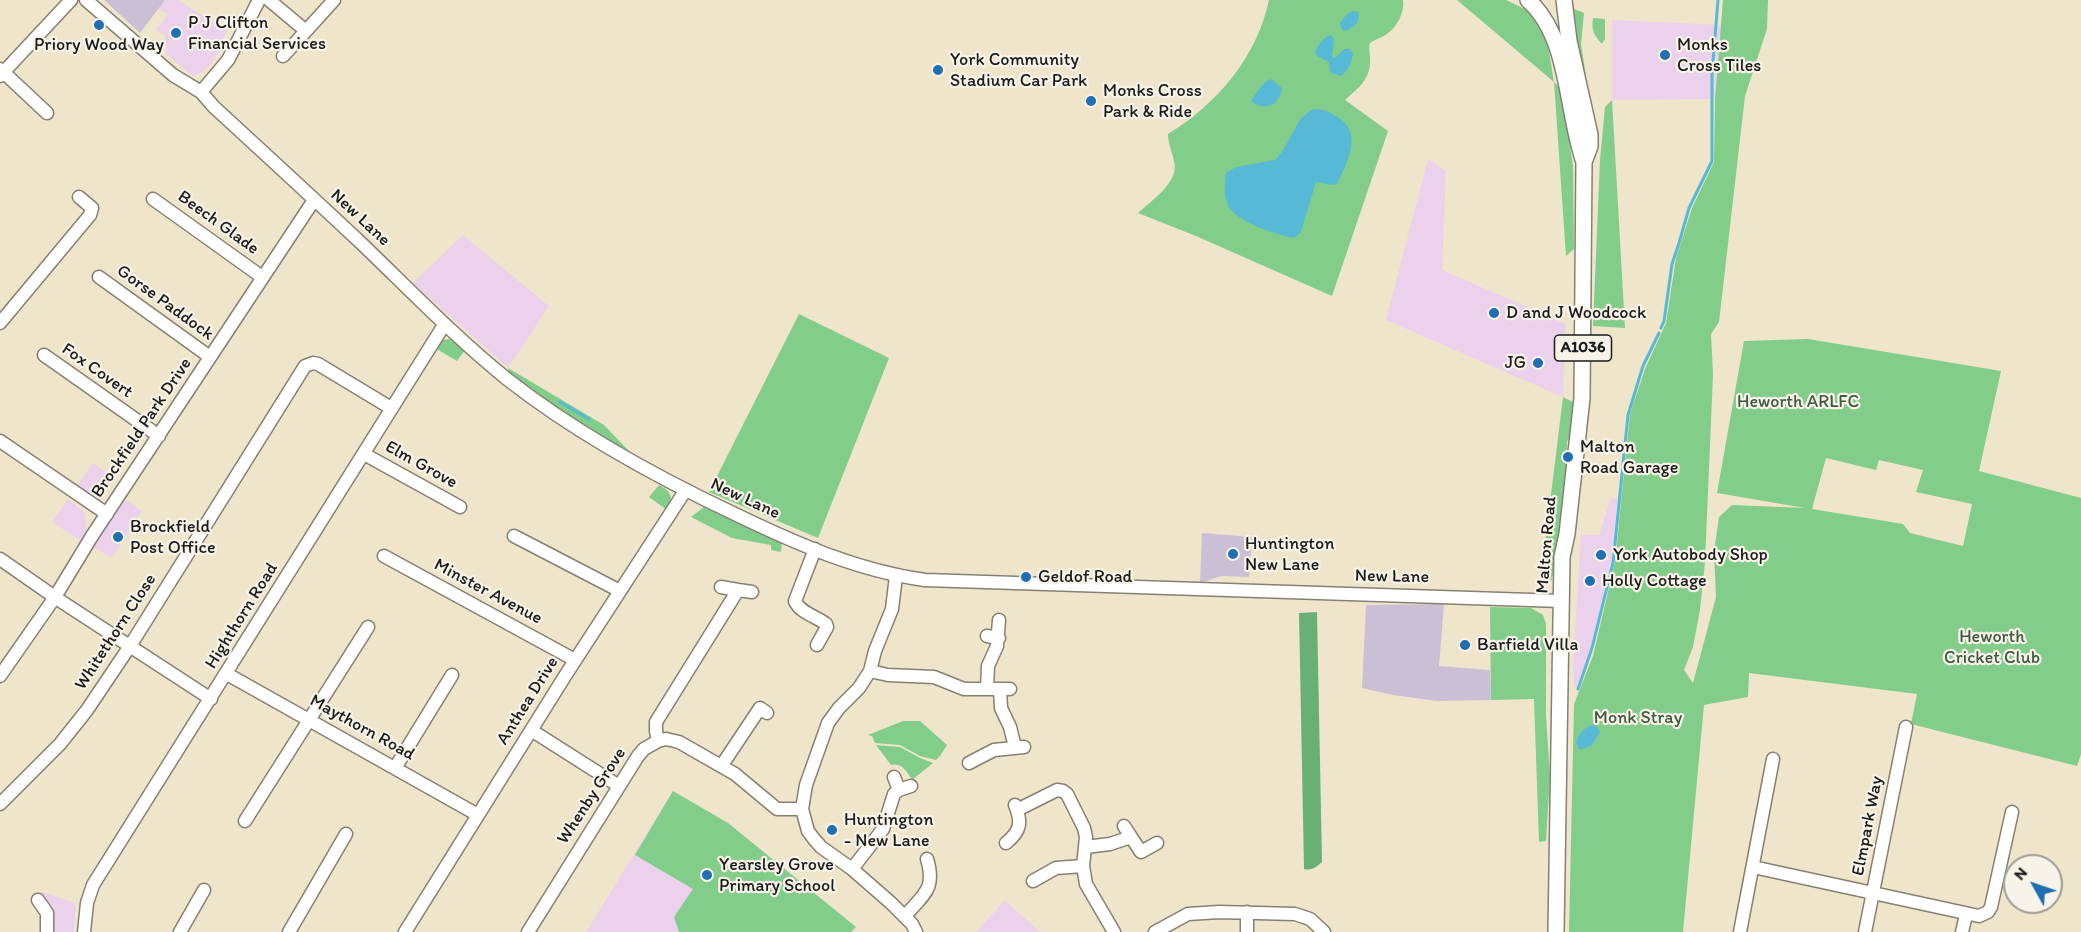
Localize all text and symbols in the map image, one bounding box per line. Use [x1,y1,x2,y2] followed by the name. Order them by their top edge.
[188,12,326,54] place label: P J Clifton Financial Services
[92,18,106,32] marker: Priory Wood Way
[169,26,183,40] marker: P J Clifton Financial Services
[34,34,164,56] place label: Priory Wood Way
[1677,34,1761,76] place label: Monks Cross Tiles
[1658,48,1672,62] marker: Monks Cross Tiles
[950,49,1087,92] place label: York Community Stadium Car Park
[931,63,945,77] marker: York Community Stadium Car Park
[1103,80,1202,122] place label: Monks Cross Park & Ride
[1084,94,1098,108] marker: Monks Cross Park & Ride
[325,185,395,251] street label: New Lane
[173,186,263,260] street label: Beech Glade
[112,260,218,346] street label: Gorse Paddock
[1506,302,1646,324] place label: D and J Woodcock
[1487,306,1501,320] marker: D and J Woodcock
[1554,335,1612,361] road number: A1036
[57,339,137,403] street label: Fox Covert
[1505,352,1526,374] place label: JG
[87,354,197,502] street label: Brockfield Park Drive
[1531,356,1545,370] marker: JG
[1737,391,1859,413] park label: Heworth ARLFC
[381,436,461,494] street label: Elm Grove
[1580,436,1678,478] place label: Malton Road Garage
[1561,450,1575,464] marker: Malton Road Garage
[707,474,783,524] street label: New Lane
[1532,495,1562,595] street label: Malton Road
[130,516,216,558] place label: Brockfield Post Office
[111,530,125,544] marker: Brockfield Post Office
[1245,533,1334,576] place label: Huntington New Lane
[1613,544,1768,566] place label: York Autobody Shop
[1226,547,1240,561] marker: Huntington New Lane
[1594,548,1608,562] marker: York Autobody Shop
[430,554,546,630] street label: Minster Avenue
[201,559,283,673] street label: Highthorn Road
[1038,566,1133,588] place label: Geldof Road
[1355,566,1429,588] street label: New Lane
[70,570,162,694] street label: Whitethorn Close
[1019,570,1033,584] marker: Geldof Road
[1602,570,1707,592] place label: Holly Cottage
[1583,574,1597,588] marker: Holly Cottage
[1944,626,2040,668] park label: Heworth Cricket Club
[1477,634,1578,656] place label: Barfield Villa
[1458,638,1472,652] marker: Barfield Villa
[492,653,564,749] street label: Anthea Drive
[306,690,418,766] street label: Maythorn Road
[1594,707,1682,729] park label: Monk Stray
[553,744,631,848] street label: Whenby Grove
[1848,774,1888,878] street label: Elmpark Way
[844,809,933,852] place label: Huntington - New Lane
[825,823,839,837] marker: Huntington - New Lane
[719,854,835,896] place label: Yearsley Grove Primary School
[2003,854,2063,914] north arrow
[2010,863,2031,884] text: N
[700,868,714,882] marker: Yearsley Grove Primary School

